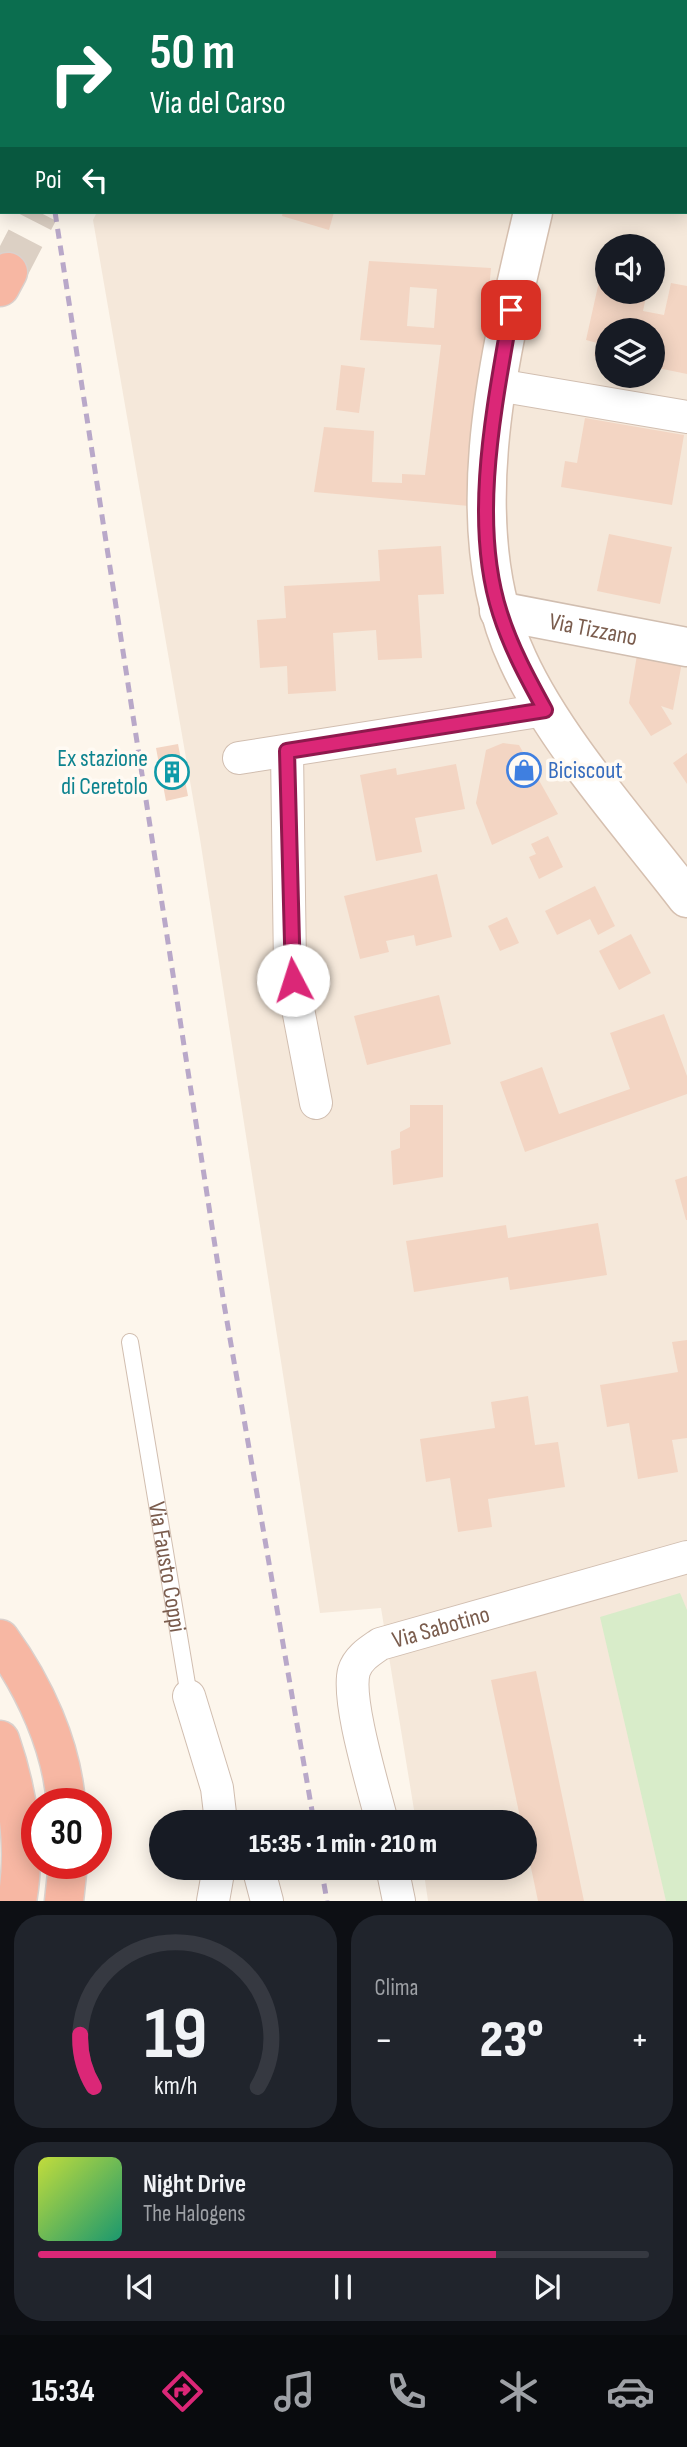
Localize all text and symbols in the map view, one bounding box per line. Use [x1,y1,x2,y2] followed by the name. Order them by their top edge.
[150,24,235,83] text: 50 m
[35,28,126,119] icon: right
[150,84,286,123] text: Via del Carso
[76,161,114,199] icon: left
[35,165,62,196] text: Poi
[595,234,665,388] map controls
[595,234,665,304] button: sound
[481,280,541,340] pin
[492,291,530,329] icon: arrive
[595,318,665,388] button: layers
[547,606,640,652] street label: Via Tizzano
[57,744,148,801] place label: Ex stazione di Ceretolo
[505,751,543,789] shop icon: Biciscout
[153,753,191,791] building icon: Ex stazione di Ceretolo
[548,756,623,785] place label: Biciscout
[256,943,330,1017] position arrow
[142,1500,193,1634] street label: Via Fausto Coppi
[389,1599,493,1654] street label: Via Sabotino
[21,1788,112,1879] speed limit sign: 30
[249,1829,437,1860] text: 15:35 · 1 min · 210 m
[375,1974,418,2002] text: Clima
[144,1992,207,2080] text: 19
[480,2009,544,2072] text: 23°
[375,2018,393,2063] text: −
[630,2018,649,2063] text: +
[154,2071,197,2102] text: km/h
[143,2169,246,2200] text: Night Drive
[143,2200,246,2228] text: The Halogens
[121,2268,159,2306] icon: previous
[324,2268,362,2306] icon: pause
[528,2268,566,2306] icon: next
[158,2367,207,2416] icon: directions
[270,2367,319,2416] icon: music
[382,2367,431,2416] icon: phone
[494,2367,543,2416] icon: climate
[606,2367,655,2416] icon: car
[32,2372,95,2411] text: 15:34

